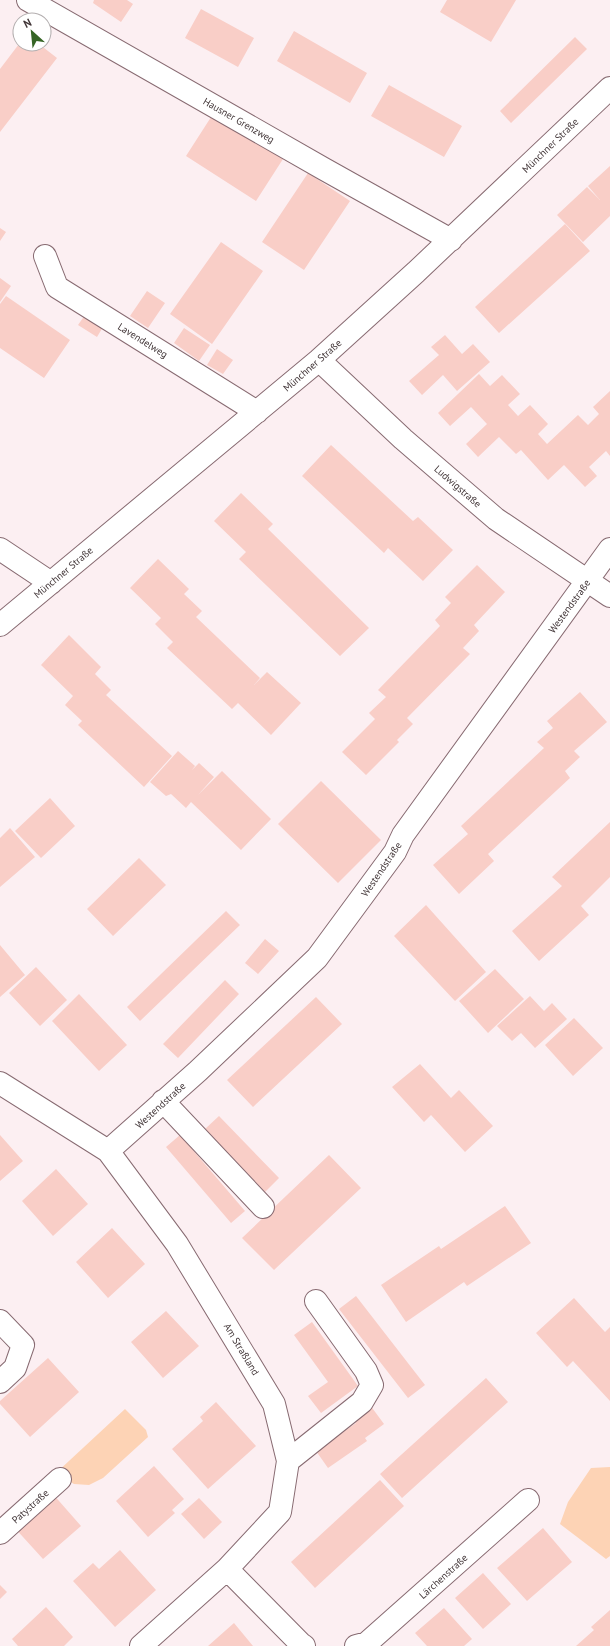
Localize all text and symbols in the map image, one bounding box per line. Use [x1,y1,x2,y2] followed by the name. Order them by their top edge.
[12,12,52,52] north arrow
[21,15,34,31] text: N
[201,95,277,146] street label: Hausner Grenzweg
[519,115,581,176] street label: Münchner Straße
[115,320,170,361] street label: Lavendelweg
[280,336,344,394] street label: Münchner Straße
[431,462,484,510] street label: Ludwigstraße
[31,544,96,601] street label: Münchner Straße
[546,577,593,636] street label: Westendstraße
[358,839,405,899] street label: Westendstraße
[132,1079,188,1131] street label: Westendstraße
[221,1321,262,1378] street label: Am Straßland
[9,1486,51,1526] street label: Patystraße
[416,1551,470,1602] street label: Lärchenstraße

